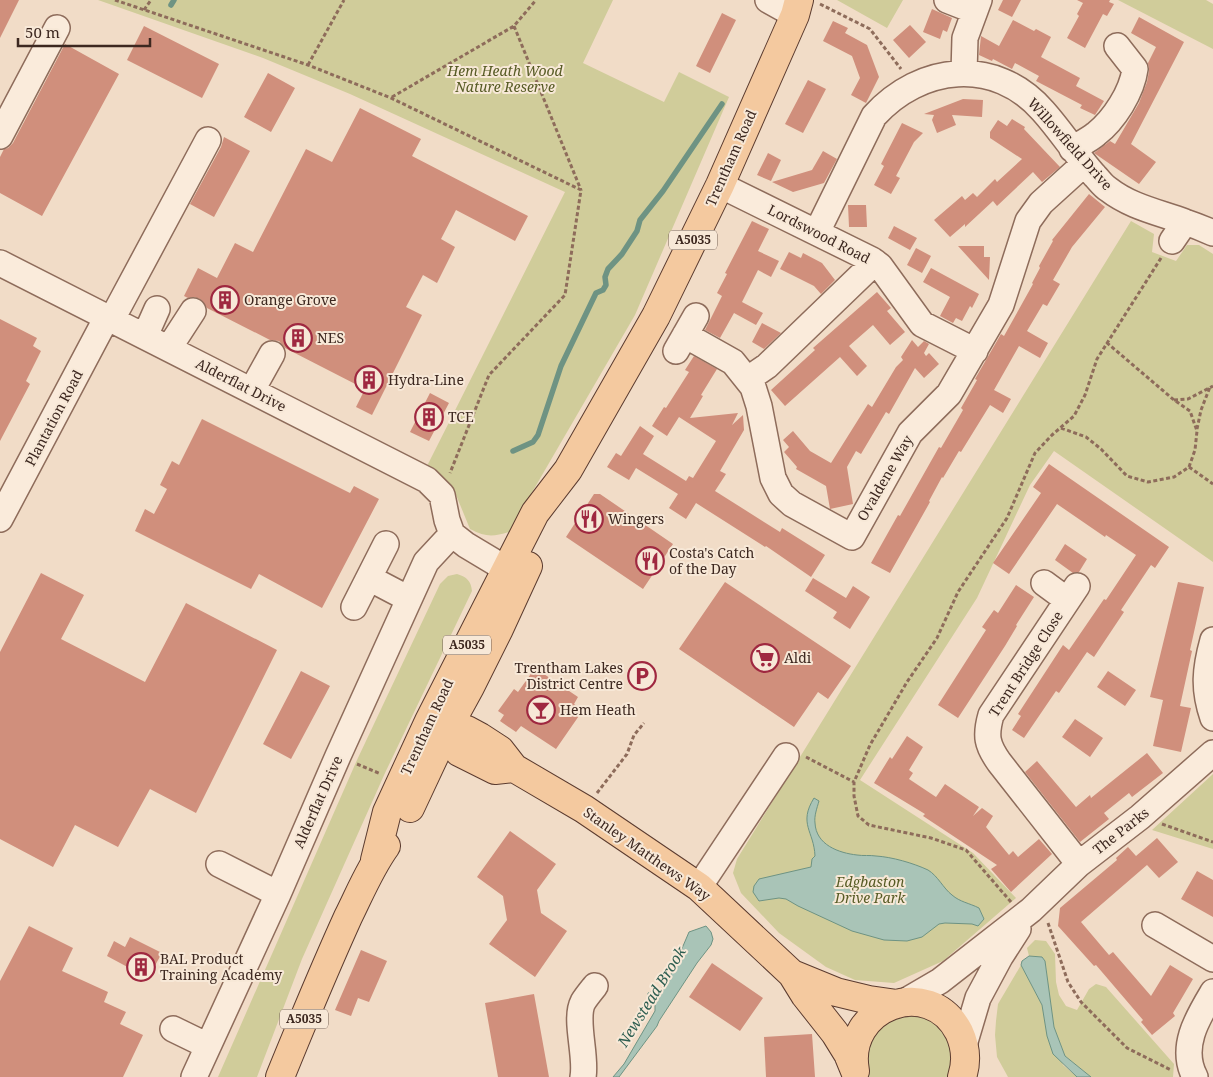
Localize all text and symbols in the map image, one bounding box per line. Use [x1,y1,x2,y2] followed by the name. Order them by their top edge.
[18,15,150,47] scale bar
[25,22,60,42] text: 50 m
[446,61,564,96] park label: Hem Heath Wood Nature Reserve
[1024,93,1117,194] street label: Willowfield Drive
[701,106,761,209] street label: Trentham Road
[765,200,874,268] street label: Lordswood Road
[669,230,717,250] road number: A5035
[210,285,240,315] building icon: Orange Grove
[244,290,337,309] place label: Orange Grove
[283,323,313,353] building icon: NES
[317,328,344,347] place label: NES
[193,354,290,416] street label: Alderflat Drive
[354,365,384,395] building icon: Hydra-Line
[20,366,87,469] street label: Plantation Road
[388,370,464,389] place label: Hydra-Line
[414,402,444,432] building icon: TCE
[448,407,474,426] place label: TCE
[852,431,917,524] street label: Ovaldene Way
[574,504,604,534] restaurant icon: Wingers
[608,509,664,528] place label: Wingers
[669,543,755,578] place label: Costa's Catch of the Day
[635,546,665,576] restaurant icon: Costa's Catch of the Day
[984,607,1067,720] street label: Trent Bridge Close
[443,636,491,654] road number: A5035
[750,643,780,673] supermarket icon: Aldi
[784,648,812,667] place label: Aldi
[514,658,623,693] place label: Trentham Lakes District Centre
[627,661,657,691] parking icon: Trentham Lakes District Centre
[396,675,457,778] street label: Trentham Road
[526,695,556,725] bar icon: Hem Heath
[560,700,636,719] place label: Hem Heath
[289,752,346,851] street label: Alderflat Drive
[580,802,715,905] street label: Stanley Matthews Way
[1089,803,1153,858] street label: The Parks
[834,872,906,907] park label: Edgbaston Drive Park
[612,942,690,1051] water label: Newstead Brook
[160,949,282,984] place label: BAL Product Training Academy
[126,952,156,982] building icon: BAL Product Training Academy
[280,1010,328,1028] road number: A5035

